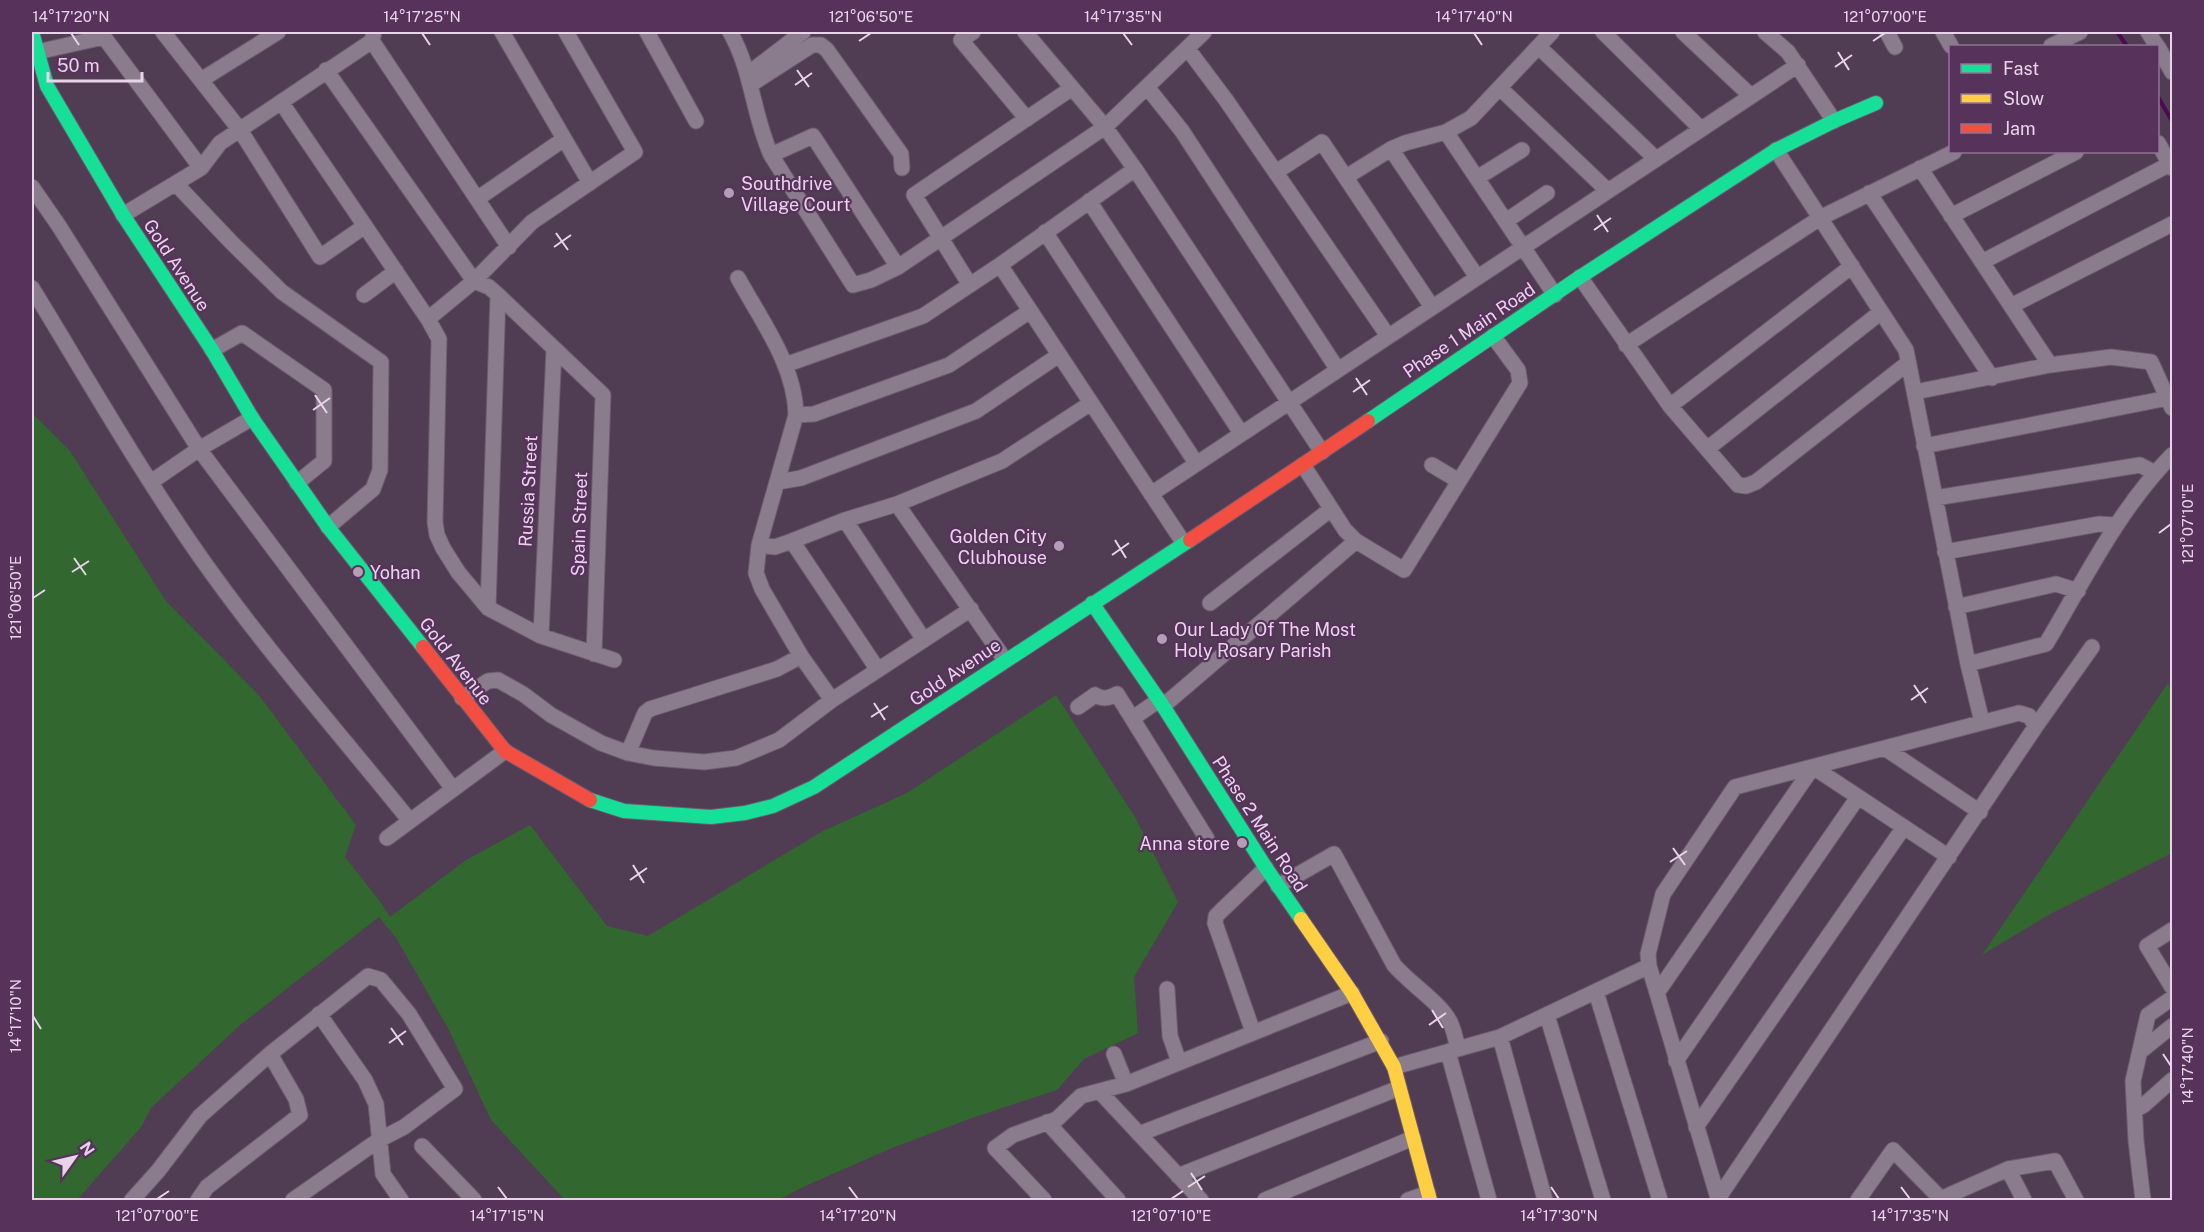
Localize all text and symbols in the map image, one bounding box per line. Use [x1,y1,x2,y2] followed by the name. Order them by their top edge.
[32,8,110,25] text: 14°17'20"N
[383,8,461,25] text: 14°17'25"N
[829,8,913,25] text: 121°06'50"E
[1084,8,1162,25] text: 14°17'35"N
[1435,8,1513,25] text: 14°17'40"N
[1843,8,1927,25] text: 121°07'00"E
[48,45,142,83] scale bar
[1949,45,2159,153] legend
[57,55,100,76] text: 50 m
[2003,58,2039,79] text: Fast
[2003,88,2044,109] text: Slow
[2003,118,2036,139] text: Jam
[741,173,850,215] place label: Southdrive Village Court
[722,186,736,200] marker: Southdrive Village Court
[140,215,214,315] street label: Gold Avenue
[1399,278,1539,382] street label: Phase 1 Main Road
[515,435,541,547] street label: Russia Street
[567,471,591,577] street label: Spain Street
[2179,484,2196,564] text: 121°07'10"E
[949,526,1047,568] place label: Golden City Clubhouse
[1052,539,1066,553] marker: Golden City Clubhouse
[7,556,24,640] text: 121°06'50"E
[370,562,421,583] place label: Yohan
[351,565,365,579] marker: Yohan
[415,613,497,709] street label: Gold Avenue
[1174,619,1356,661] place label: Our Lady Of The Most Holy Rosary Parish
[1155,632,1169,646] marker: Our Lady Of The Most Holy Rosary Parish
[905,634,1005,710] street label: Gold Avenue
[1208,752,1312,896] street label: Phase 2 Main Road
[1139,833,1230,854] place label: Anna store
[1235,836,1249,850] marker: Anna store
[7,979,24,1053] text: 14°17'10"N
[2179,1027,2196,1105] text: 14°17'40"N
[45,1127,105,1187] north arrow
[76,1138,98,1159] text: N
[115,1207,199,1224] text: 121°07'00"E
[470,1207,544,1224] text: 14°17'15"N
[819,1207,897,1224] text: 14°17'20"N
[1131,1207,1211,1224] text: 121°07'10"E
[1520,1207,1598,1224] text: 14°17'30"N
[1871,1207,1949,1224] text: 14°17'35"N

